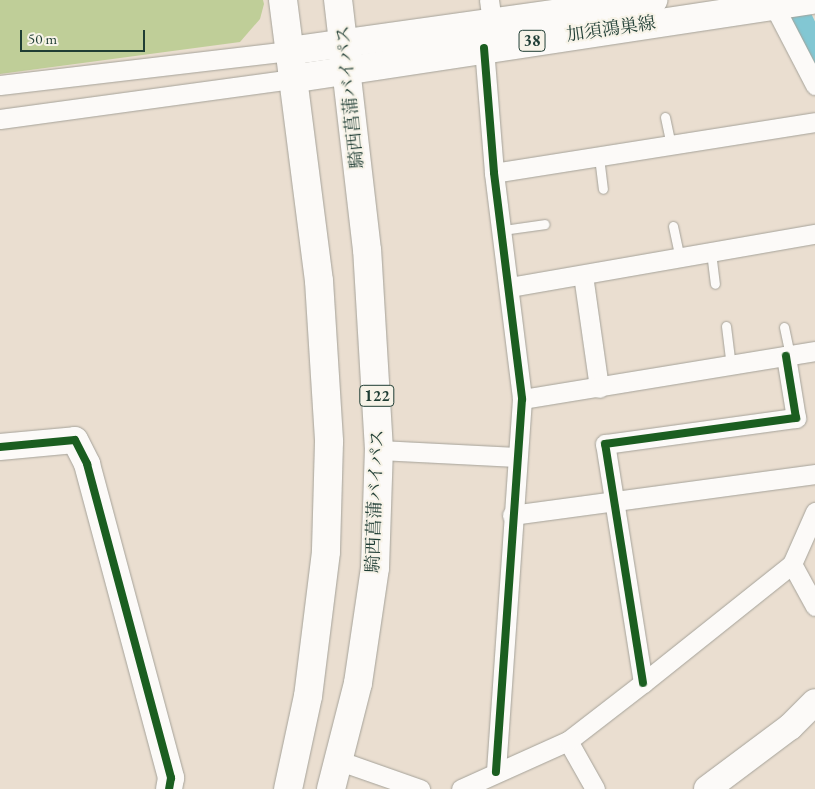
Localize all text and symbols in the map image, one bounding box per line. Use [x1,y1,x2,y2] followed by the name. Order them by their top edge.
[565,12,657,46] street label: 加須鴻巣線
[22,20,148,52] scale bar
[332,24,368,170] street label: 騎西菖蒲バイパス
[518,27,546,54] road number: 38
[28,29,57,48] text: 50 m
[358,382,396,410] road number: 122
[362,429,388,573] street label: 騎西菖蒲バイパス

